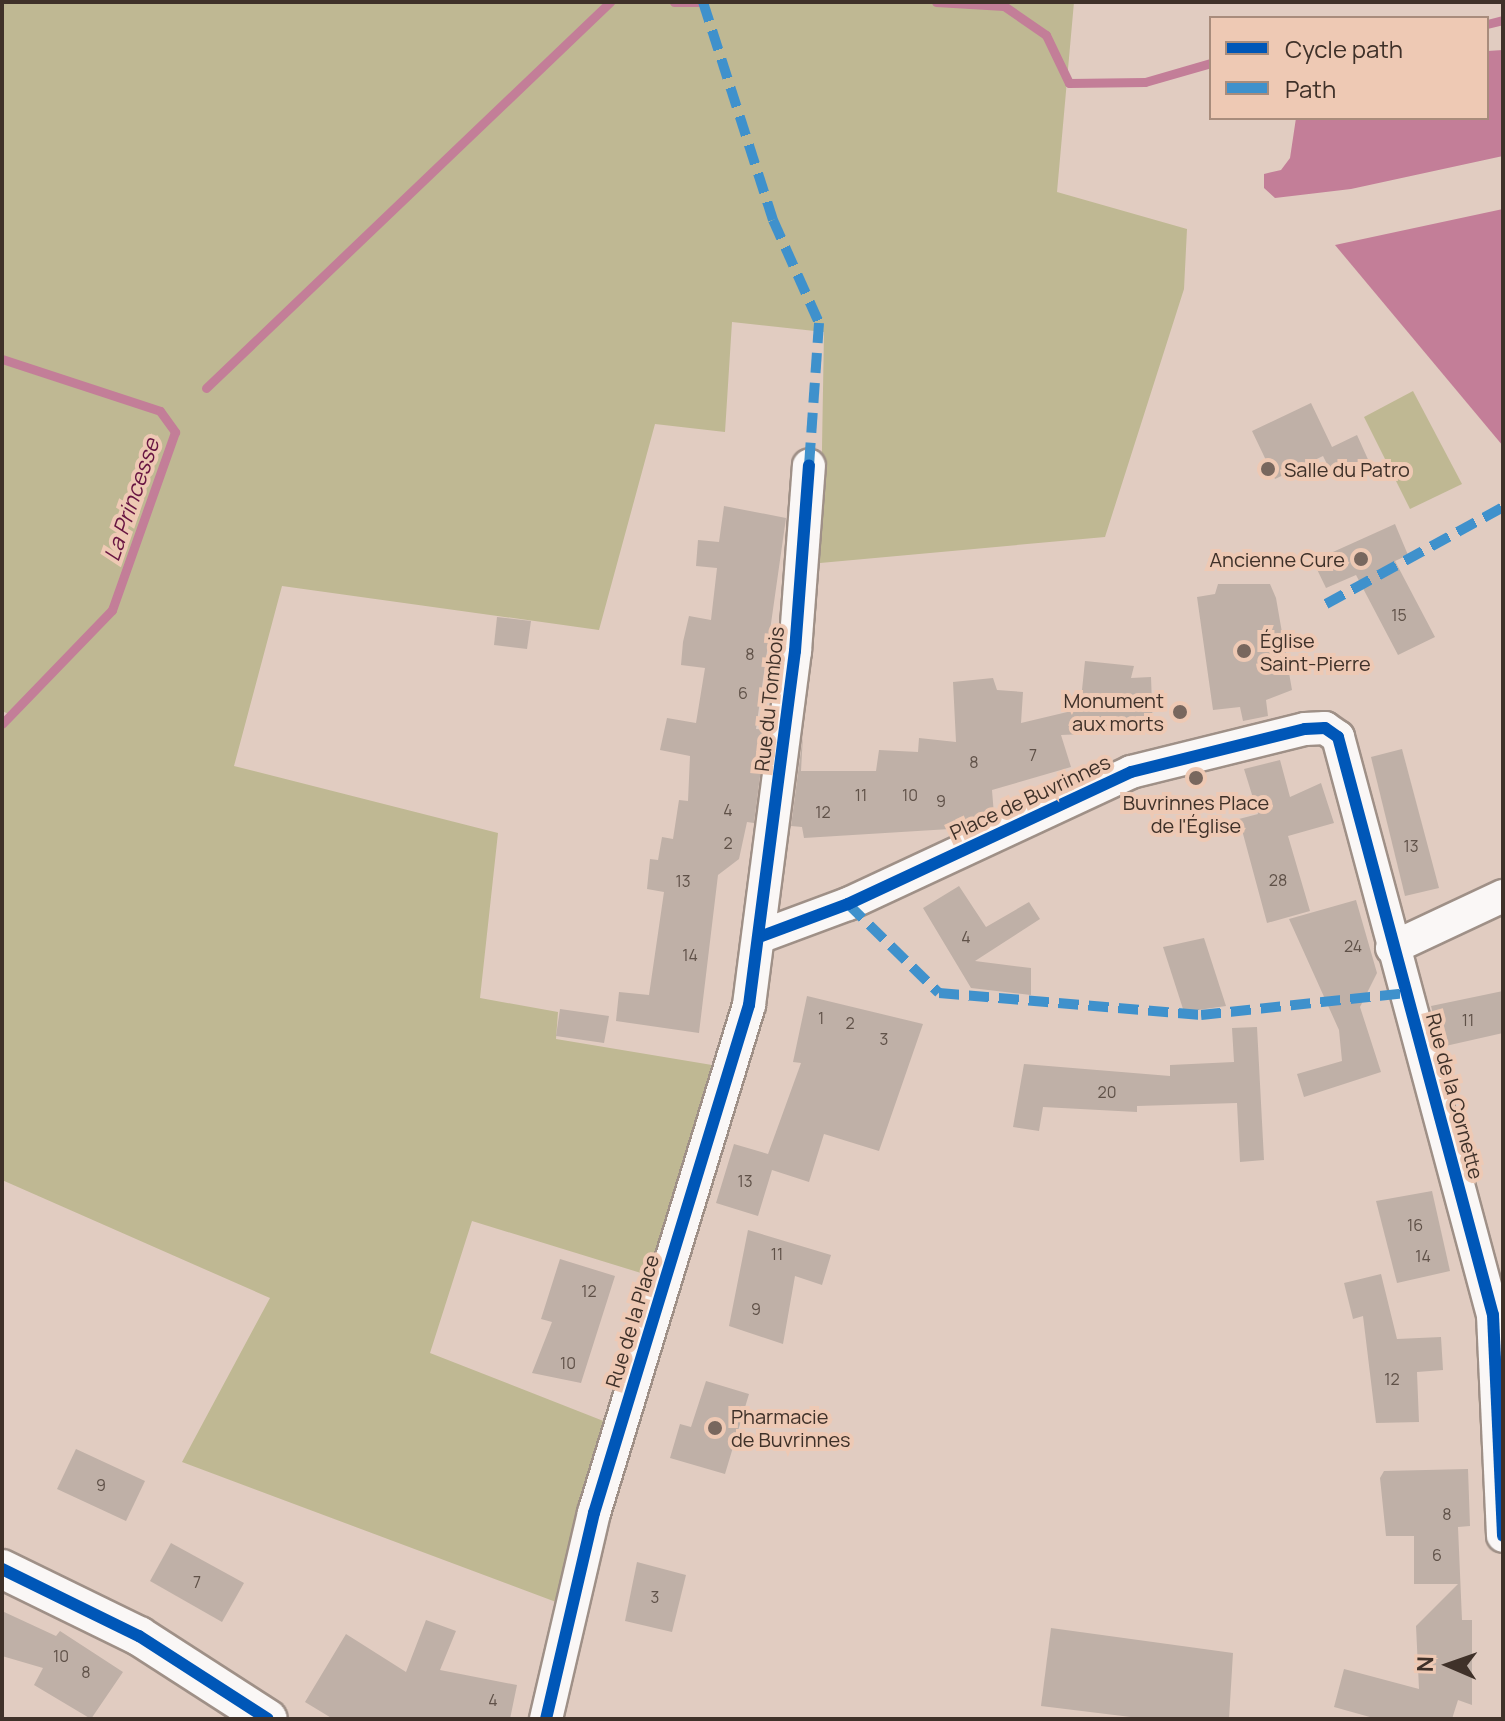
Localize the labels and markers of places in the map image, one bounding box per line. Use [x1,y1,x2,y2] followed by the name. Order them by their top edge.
[1284,457,1410,481] place label: Salle du Patro
[1259,460,1277,478] marker: Salle du Patro
[1209,547,1345,571] place label: Ancienne Cure
[1352,550,1370,568] marker: Ancienne Cure
[1260,628,1371,675] place label: Église Saint-Pierre
[1235,642,1253,660] marker: Église Saint-Pierre
[1063,688,1164,735] place label: Monument aux morts
[1171,703,1189,721] marker: Monument aux morts
[1187,769,1205,787] marker: Buvrinnes Place de l'Église
[1123,790,1269,837] place label: Buvrinnes Place de l'Église
[731,1404,851,1451] place label: Pharmacie de Buvrinnes
[706,1419,724,1437] marker: Pharmacie de Buvrinnes

